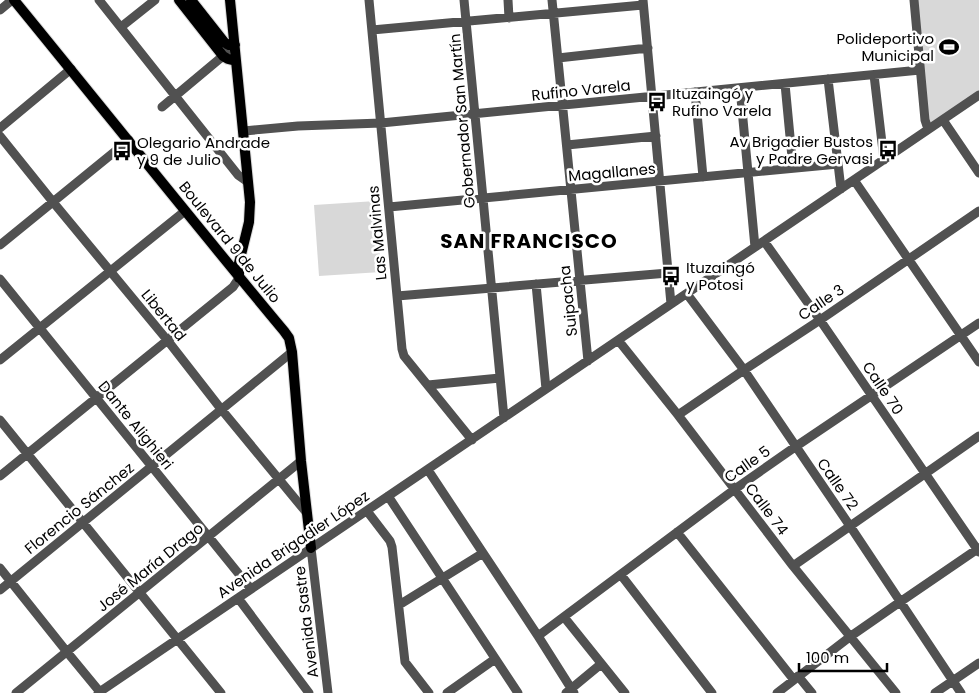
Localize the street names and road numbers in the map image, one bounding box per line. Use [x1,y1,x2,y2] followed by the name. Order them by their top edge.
[444,33,480,209] street label: Gobernador San Martín
[530,74,632,106] street label: Rufino Varela
[567,158,657,186] street label: Magallanes
[174,177,286,307] street label: Boulevard 9 de Julio
[362,185,392,281] street label: Las Malvinas
[554,264,582,338] street label: Suipacha
[794,279,848,325] street label: Calle 3
[137,285,191,345] street label: Libertad
[858,357,908,419] street label: Calle 70
[94,376,178,474] street label: Dante Alighieri
[720,441,774,487] street label: Calle 5
[812,454,864,514] street label: Calle 72
[20,457,138,559] street label: Florencio Sánchez
[741,479,793,539] street label: Calle 74
[213,485,373,603] street label: Avenida Brigadier López
[92,518,208,616] street label: José María Drago
[289,565,323,679] street label: Avenida Sastre

